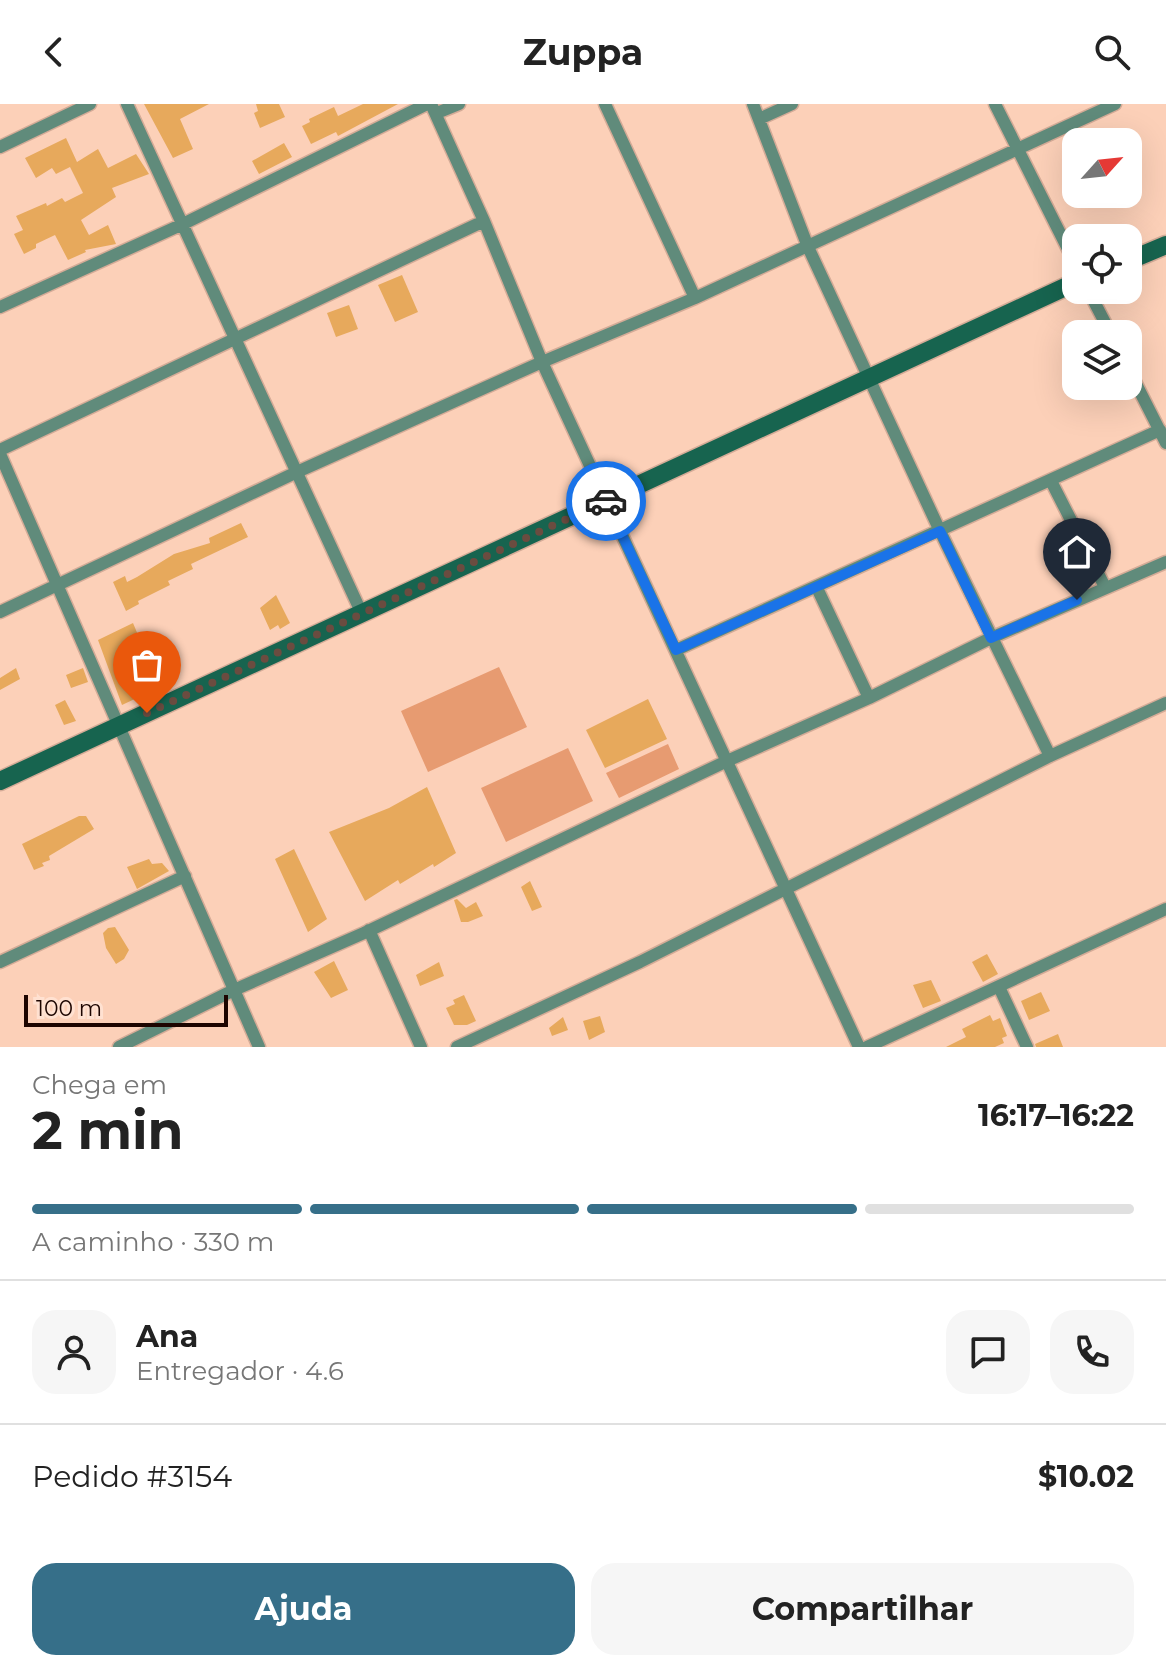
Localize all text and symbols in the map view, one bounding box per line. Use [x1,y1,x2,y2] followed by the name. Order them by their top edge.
[32,30,76,74] icon: back
[523,30,643,74] text: Zuppa
[1090,30,1134,74] icon: search
[1062,128,1142,208] north arrow
[1062,128,1142,400] map controls
[1062,224,1142,304] button: locate
[1062,320,1142,400] button: layers
[566,461,646,541] courier
[584,479,628,523] icon: car
[1043,518,1111,600] pin
[1055,530,1099,574] icon: home
[113,631,181,713] pin
[125,643,169,687] icon: bag
[24,991,228,1027] scale bar
[36,995,102,1022] text: 100 m
[32,1069,167,1101] text: Chega em
[978,1097,1134,1134] text: 16:17–16:22
[32,1099,184,1162] text: 2 min
[32,1226,274,1258] text: A caminho · 330 m
[32,1310,116,1394] button: person
[946,1310,1030,1394] button: chat
[1050,1310,1134,1394] button: phone
[136,1318,198,1355] text: Ana
[136,1355,344,1387] text: Entregador · 4.6
[32,1458,232,1495] text: Pedido #3154
[1038,1458,1134,1495] text: $10.02
[32,1563,575,1655] button: Ajuda
[591,1563,1134,1655] button: Compartilhar

